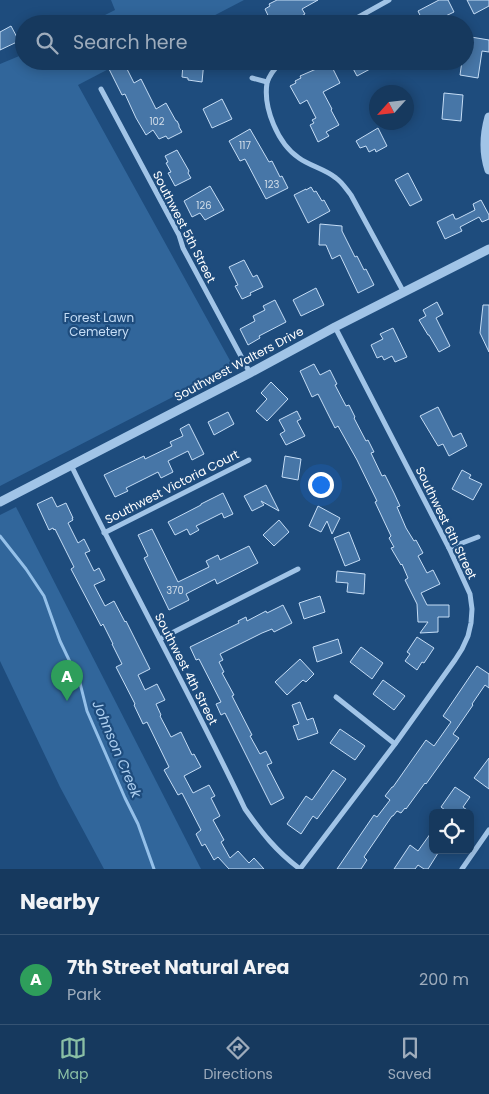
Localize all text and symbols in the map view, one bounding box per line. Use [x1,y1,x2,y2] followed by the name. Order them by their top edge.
[15,15,474,70] search box
[33,29,61,57] icon: search
[73,29,187,56] text: Search here
[369,85,414,130] north arrow
[149,114,165,129] house number: 102
[239,138,251,153] house number: 117
[149,168,220,286] street label: Southwest 5th Street
[265,177,280,192] house number: 123
[196,198,212,213] house number: 126
[64,309,134,340] park label: Forest Lawn Cemetery
[171,322,306,405] street label: Southwest Walters Drive
[102,445,242,528] street label: Southwest Victoria Court
[412,464,481,582] street label: Southwest 6th Street
[308,472,334,498] your location
[166,583,184,598] house number: 370
[151,610,222,728] street label: Southwest 4th Street
[51,660,83,701] pin: A
[87,697,147,802] water label: Johnson Creek
[429,809,474,854] map controls
[429,809,474,854] button: locate
[20,887,100,916] text: Nearby
[67,954,290,981] text: 7th Street Natural Area
[30,968,42,991] text: A
[419,968,469,991] text: 200 m
[67,983,101,1006] text: Park
[57,1034,88,1085] tab: Map
[203,1034,273,1085] tab: Directions
[388,1034,432,1085] tab: Saved

